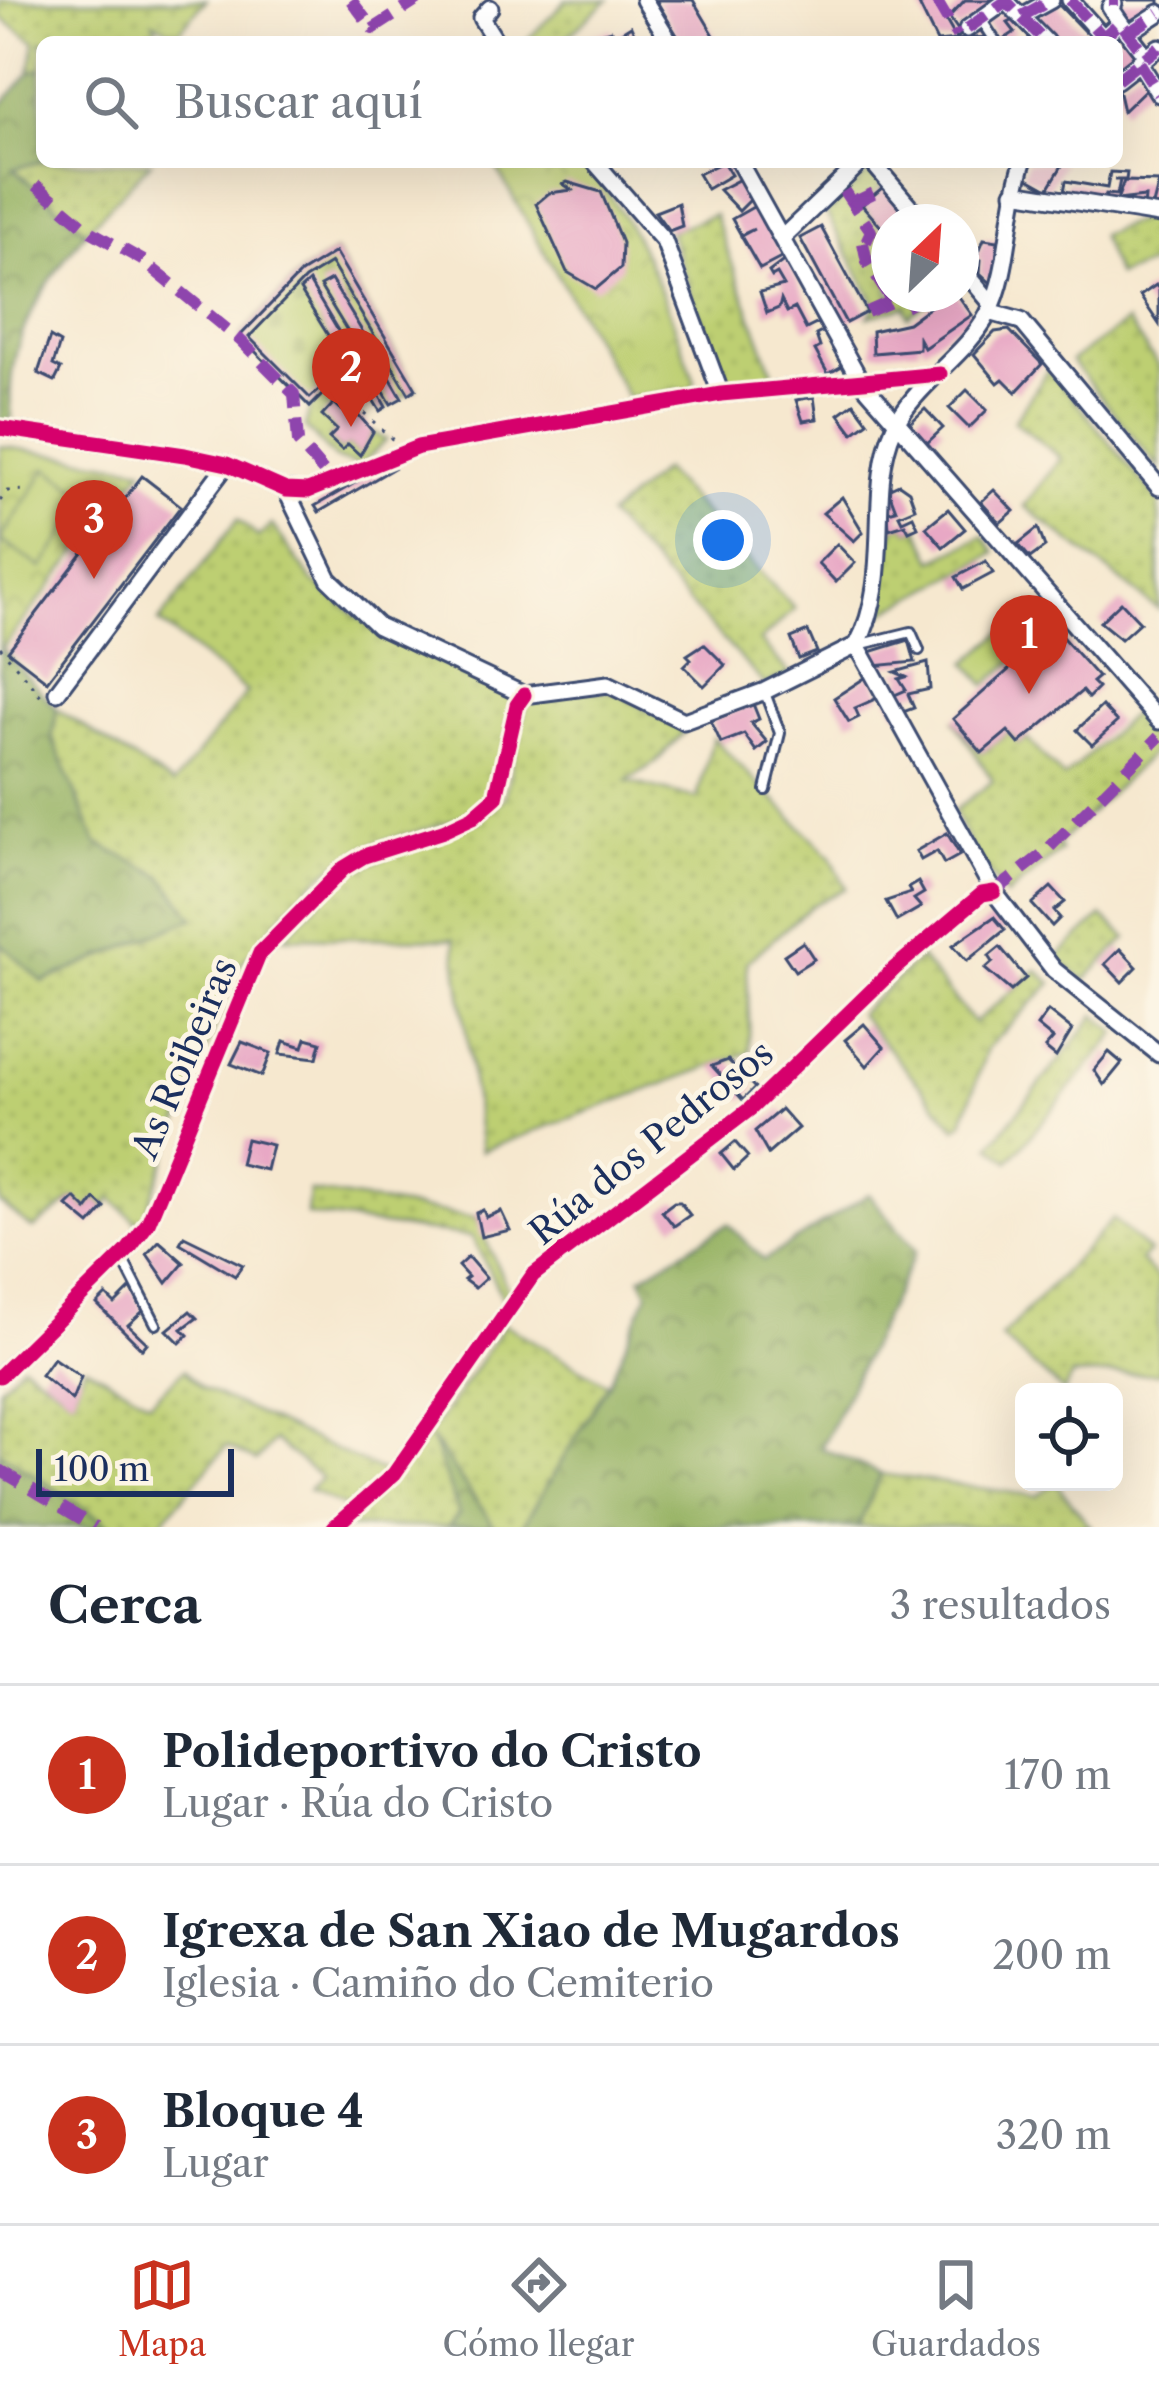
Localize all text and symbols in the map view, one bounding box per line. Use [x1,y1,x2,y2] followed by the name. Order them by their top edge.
[36,36,1123,168] search box
[78,69,144,135] icon: search
[174,74,423,130] text: Buscar aquí
[871,204,979,312] north arrow
[312,328,390,427] pin: 2
[55,480,133,579] pin: 3
[693,510,753,570] your location
[990,595,1068,694] pin: 1
[122,951,246,1166] street label: As Roibeiras
[520,1030,782,1254] street label: Rúa dos Pedrosos
[1015,1383,1123,1491] map controls
[1015,1383,1123,1491] button: locate
[36,1443,234,1496] scale bar
[54,1449,149,1490] text: 100 m
[48,1574,202,1636] text: Cerca
[890,1581,1111,1629] text: 3 resultados
[162,1723,702,1779] text: Polideportivo do Cristo
[78,1751,96,1799] text: 1
[1004,1751,1111,1799] text: 170 m
[162,1779,553,1827] text: Lugar · Rúa do Cristo
[162,1903,900,1959] text: Igrexa de San Xiao de Mugardos
[75,1931,99,1979] text: 2
[992,1931,1111,1979] text: 200 m
[162,1959,714,2007] text: Iglesia · Camiño do Cemiterio
[162,2083,364,2139] text: Bloque 4
[76,2111,98,2159] text: 3
[996,2111,1111,2159] text: 320 m
[162,2139,269,2187] text: Lugar
[118,2252,206,2365] tab: Mapa
[443,2252,635,2365] tab: Cómo llegar
[871,2252,1041,2365] tab: Guardados

